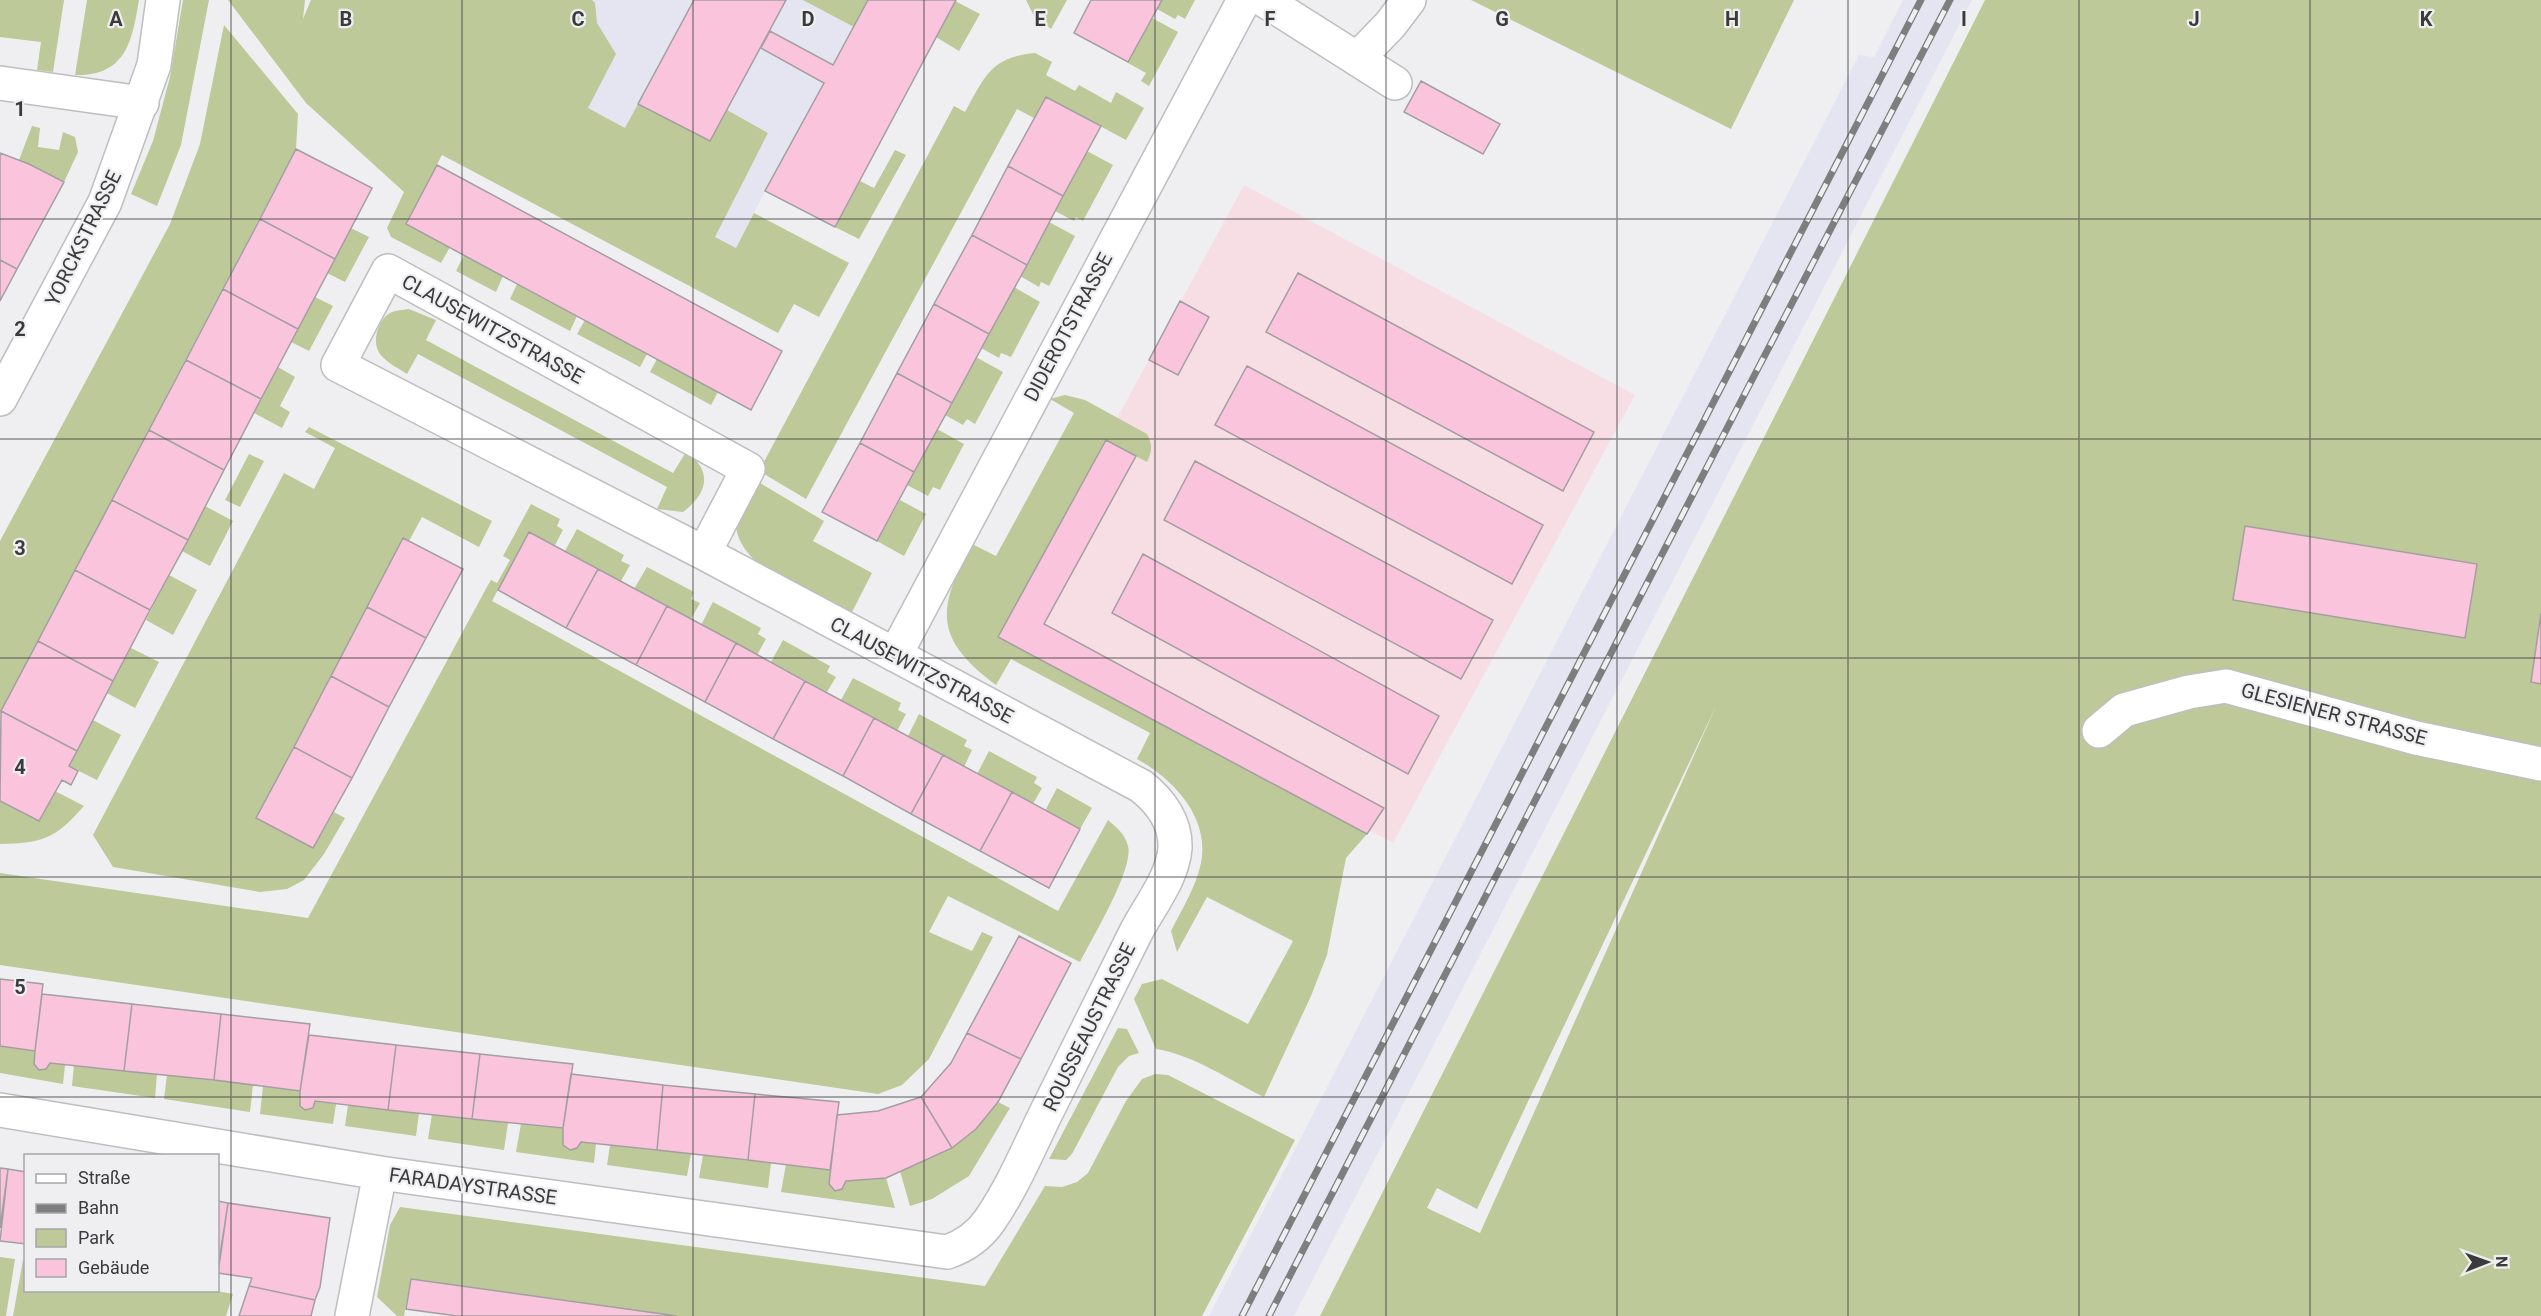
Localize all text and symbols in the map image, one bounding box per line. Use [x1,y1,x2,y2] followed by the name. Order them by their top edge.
[109,7,123,31] text: A
[340,7,352,31] text: B
[571,7,585,31] text: C
[802,7,815,31] text: D
[1034,7,1046,31] text: E
[1265,7,1276,31] text: F
[1495,7,1509,31] text: G
[1725,7,1739,31] text: H
[1961,7,1967,31] text: I
[2188,7,2200,31] text: J
[2420,7,2433,31] text: K
[14,97,26,121] text: 1
[40,166,126,310] street label: YORCKSTRASSE
[1019,249,1117,405] street label: DIDEROTSTRASSE
[398,269,588,389] street label: CLAUSEWITZSTRASSE
[14,317,26,341] text: 2
[14,536,26,560] text: 3
[826,611,1018,729] street label: CLAUSEWITZSTRASSE
[2238,678,2430,750] street label: GLESIENER STRASSE
[14,755,26,779] text: 4
[1038,939,1140,1115] street label: ROUSSEAUSTRASSE
[14,975,26,999] text: 5
[24,1154,219,1292] legend
[388,1162,558,1210] street label: FARADAYSTRASSE
[78,1167,130,1188] text: Straße
[78,1197,119,1218] text: Bahn
[78,1227,115,1248] text: Park
[2457,1232,2517,1292] north arrow
[2492,1256,2511,1268] text: N
[78,1257,149,1278] text: Gebäude

